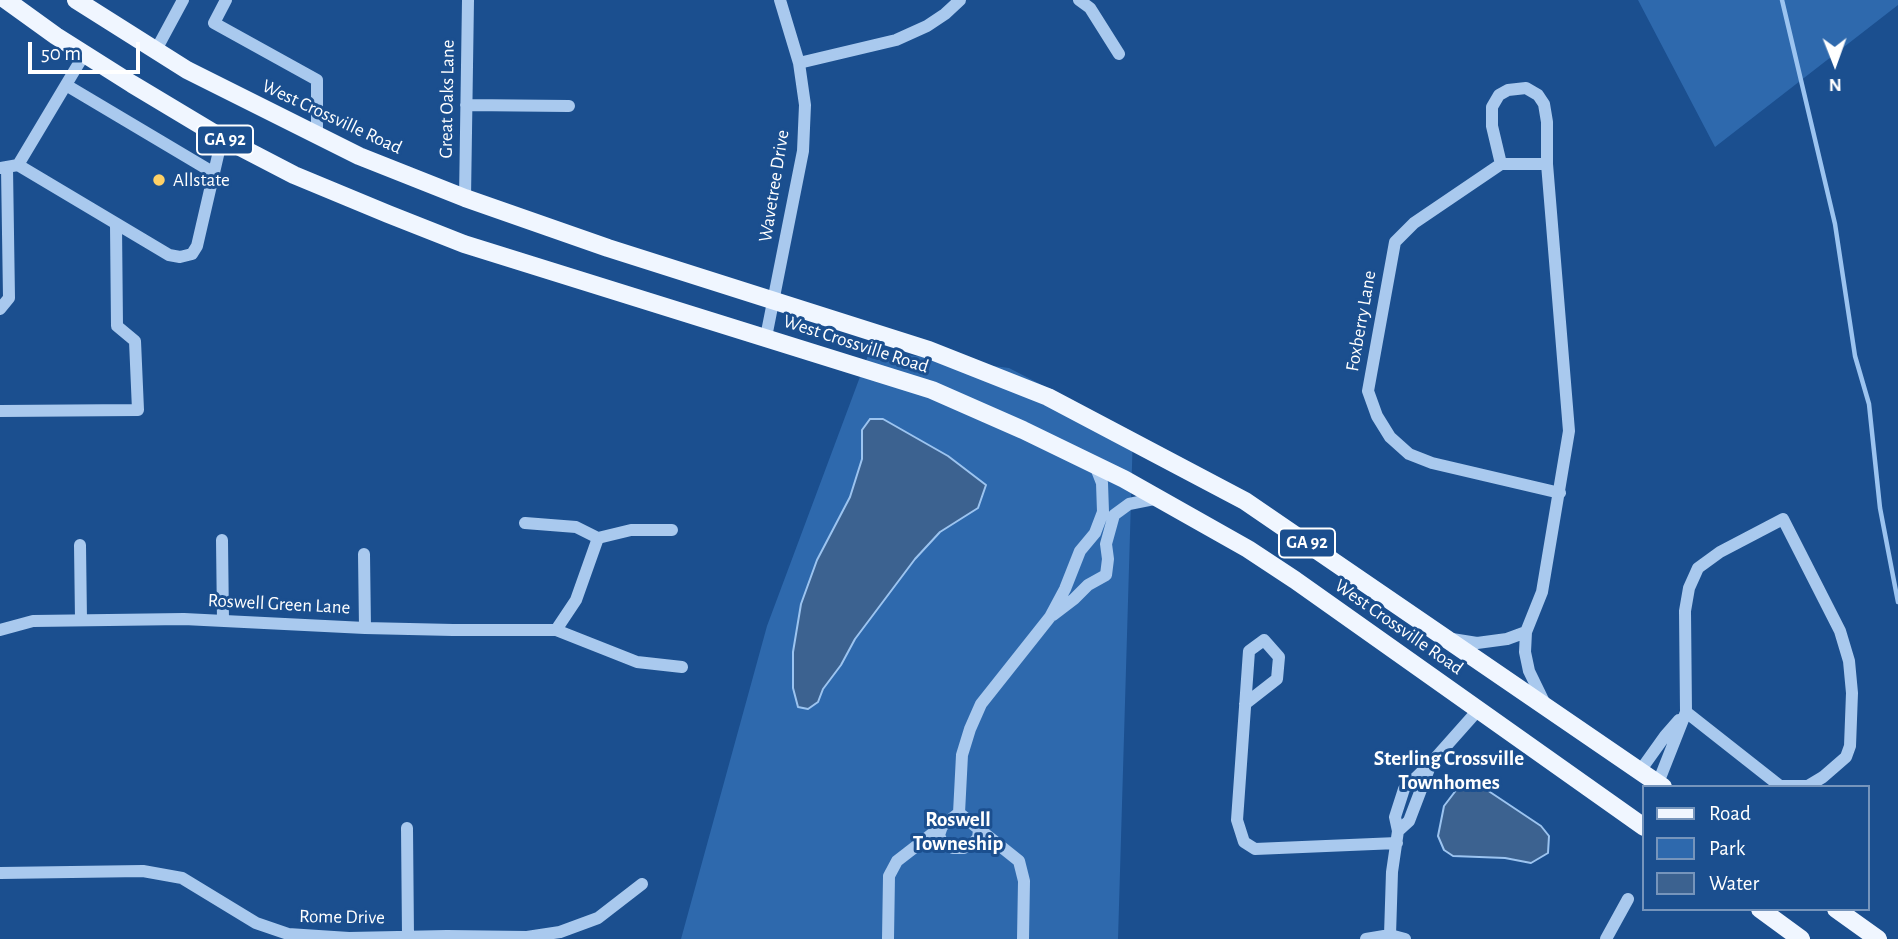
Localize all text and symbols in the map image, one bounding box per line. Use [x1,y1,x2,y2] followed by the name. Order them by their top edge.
[32,28,144,72] scale bar
[1800,28,1870,98] north arrow
[435,40,459,158] street label: Great Oaks Lane
[41,43,81,64] text: 50 m
[258,75,406,159] street label: West Crossville Road
[1829,75,1842,94] text: N
[197,125,253,154] road number: GA 92
[754,128,794,244] street label: Wavetree Drive
[173,169,230,191] place label: Allstate
[151,172,167,188] marker: Allstate
[1341,269,1381,373] street label: Foxberry Lane
[780,310,932,378] street label: West Crossville Road
[1279,528,1335,558] road number: GA 92
[1330,574,1468,680] street label: West Crossville Road
[207,589,351,619] street label: Roswell Green Lane
[1374,746,1524,796] district label: Sterling Crossville Townhomes
[1643,785,1870,911] legend
[1709,803,1751,824] text: Road
[913,807,1003,857] district label: Roswell Towneship
[1709,838,1745,859] text: Park
[1709,873,1759,894] text: Water
[299,905,385,929] street label: Rome Drive

